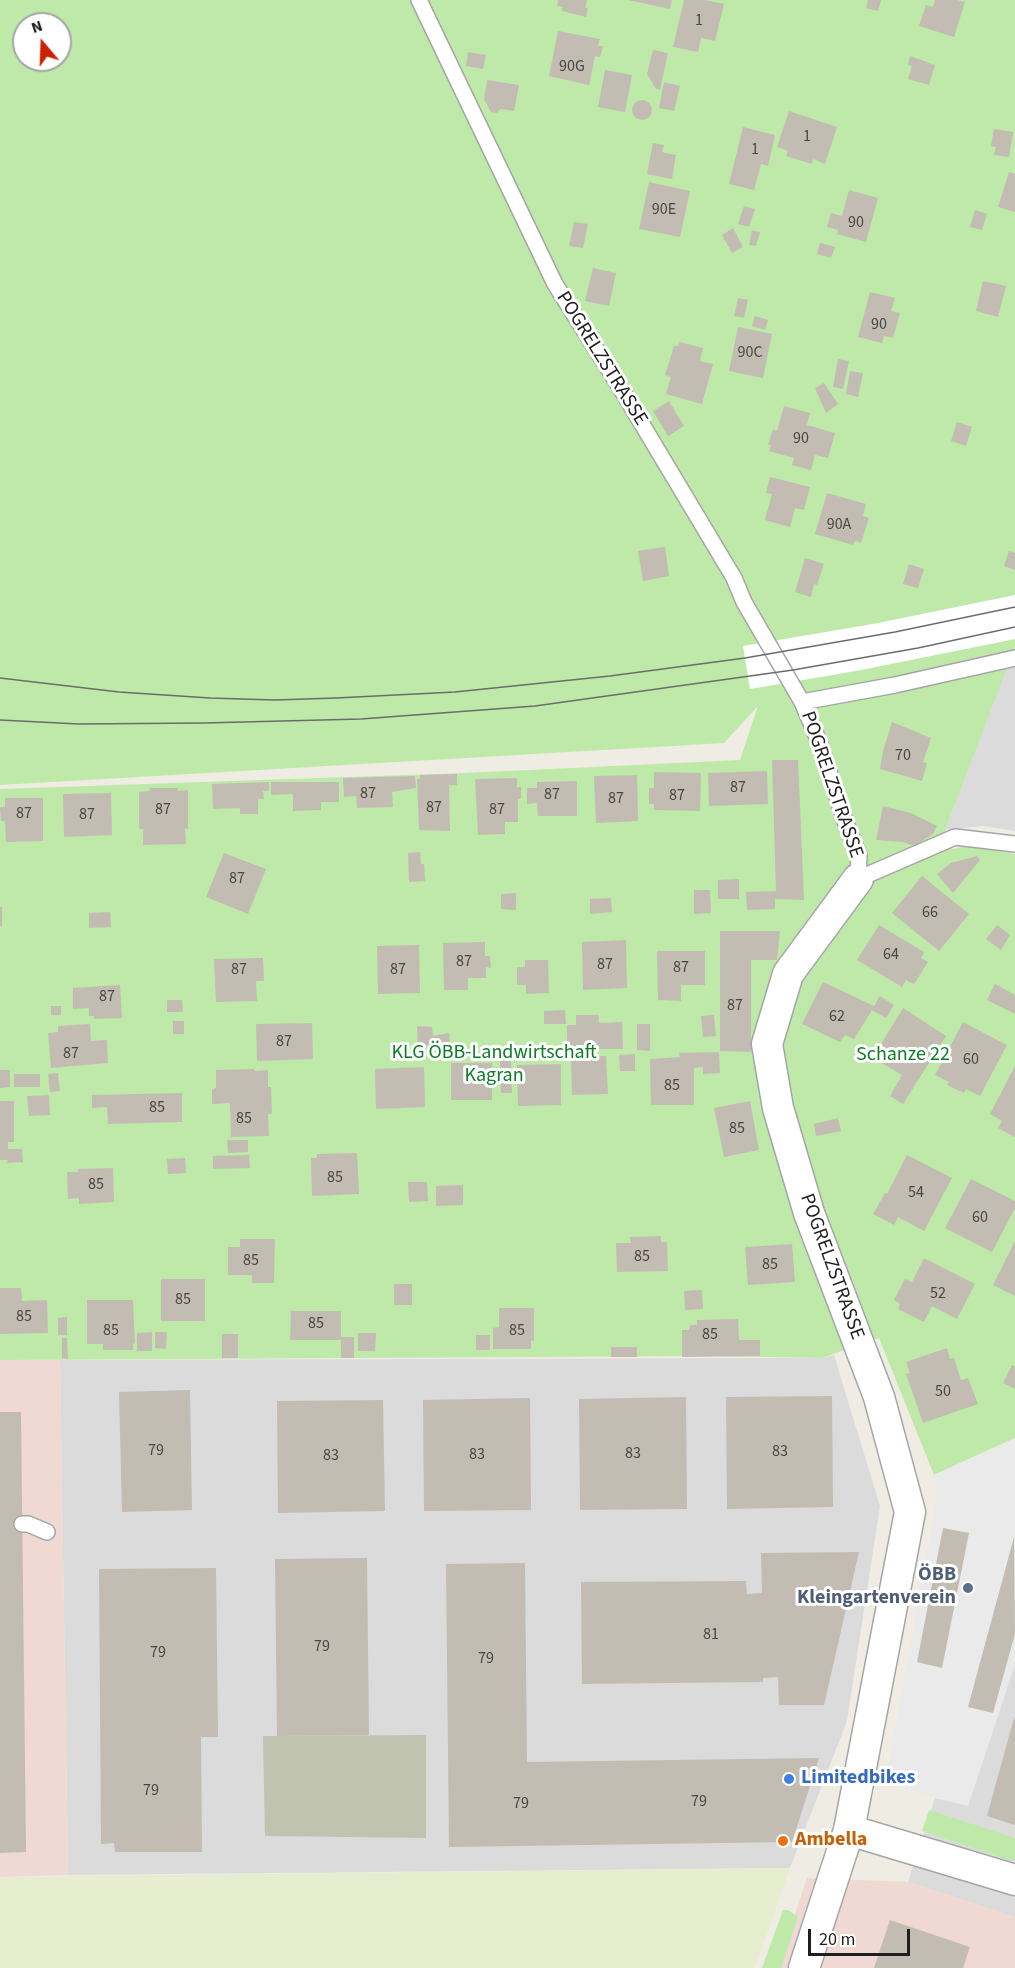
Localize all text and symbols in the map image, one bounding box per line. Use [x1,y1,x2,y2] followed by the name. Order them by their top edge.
[695,11,703,31] house number: 1
[12,12,72,72] north arrow
[28,15,45,39] text: N
[559,57,585,77] house number: 90G
[803,127,811,147] house number: 1
[751,140,759,160] house number: 1
[652,200,676,220] house number: 90E
[848,213,864,233] house number: 90
[550,288,652,430] street label: POGRELZSTRASSE
[871,315,887,335] house number: 90
[737,343,763,363] house number: 90C
[793,429,809,449] house number: 90
[827,515,851,535] house number: 90A
[795,708,867,862] street label: POGRELZSTRASSE
[895,746,911,766] house number: 70
[730,778,746,798] house number: 87
[360,784,376,804] house number: 87
[544,785,560,805] house number: 87
[669,786,685,806] house number: 87
[608,789,624,809] house number: 87
[426,798,442,818] house number: 87
[155,800,171,820] house number: 87
[489,800,505,820] house number: 87
[16,804,32,824] house number: 87
[79,805,95,825] house number: 87
[229,869,245,889] house number: 87
[922,903,938,923] house number: 66
[883,945,899,965] house number: 64
[456,952,472,972] house number: 87
[597,955,613,975] house number: 87
[673,958,689,978] house number: 87
[231,960,247,980] house number: 87
[390,960,406,980] house number: 87
[99,987,115,1007] house number: 87
[727,996,743,1016] house number: 87
[829,1007,845,1027] house number: 62
[276,1032,292,1052] house number: 87
[391,1042,597,1089] park label: KLG ÖBB-Landwirtschaft Kagran
[63,1044,79,1064] house number: 87
[856,1044,950,1068] park label: Schanze 22
[963,1050,979,1070] house number: 60
[664,1076,680,1096] house number: 85
[149,1098,165,1118] house number: 85
[236,1109,252,1129] house number: 85
[729,1119,745,1139] house number: 85
[327,1168,343,1188] house number: 85
[88,1175,104,1195] house number: 85
[908,1183,924,1203] house number: 54
[793,1191,869,1343] street label: POGRELZSTRASSE
[972,1208,988,1228] house number: 60
[634,1247,650,1267] house number: 85
[243,1251,259,1271] house number: 85
[762,1255,778,1275] house number: 85
[930,1284,946,1304] house number: 52
[175,1290,191,1310] house number: 85
[16,1307,32,1327] house number: 85
[308,1314,324,1334] house number: 85
[103,1321,119,1341] house number: 85
[509,1321,525,1341] house number: 85
[702,1325,718,1345] house number: 85
[935,1382,951,1402] house number: 50
[148,1441,164,1461] house number: 79
[772,1442,788,1462] house number: 83
[625,1444,641,1464] house number: 83
[469,1445,485,1465] house number: 83
[323,1446,339,1466] house number: 83
[797,1564,956,1611] place label: ÖBB Kleingartenverein
[961,1581,975,1595] marker: ÖBB Kleingartenverein
[703,1625,719,1645] house number: 81
[314,1637,330,1657] house number: 79
[150,1643,166,1663] house number: 79
[478,1649,494,1669] house number: 79
[801,1767,915,1791] place label: Limitedbikes
[782,1772,796,1786] marker: Limitedbikes
[143,1781,159,1801] house number: 79
[691,1792,707,1812] house number: 79
[513,1794,529,1814] house number: 79
[795,1829,867,1853] place label: Ambella
[776,1834,790,1848] marker: Ambella
[811,1917,913,1955] scale bar
[819,1927,855,1952] text: 20 m

